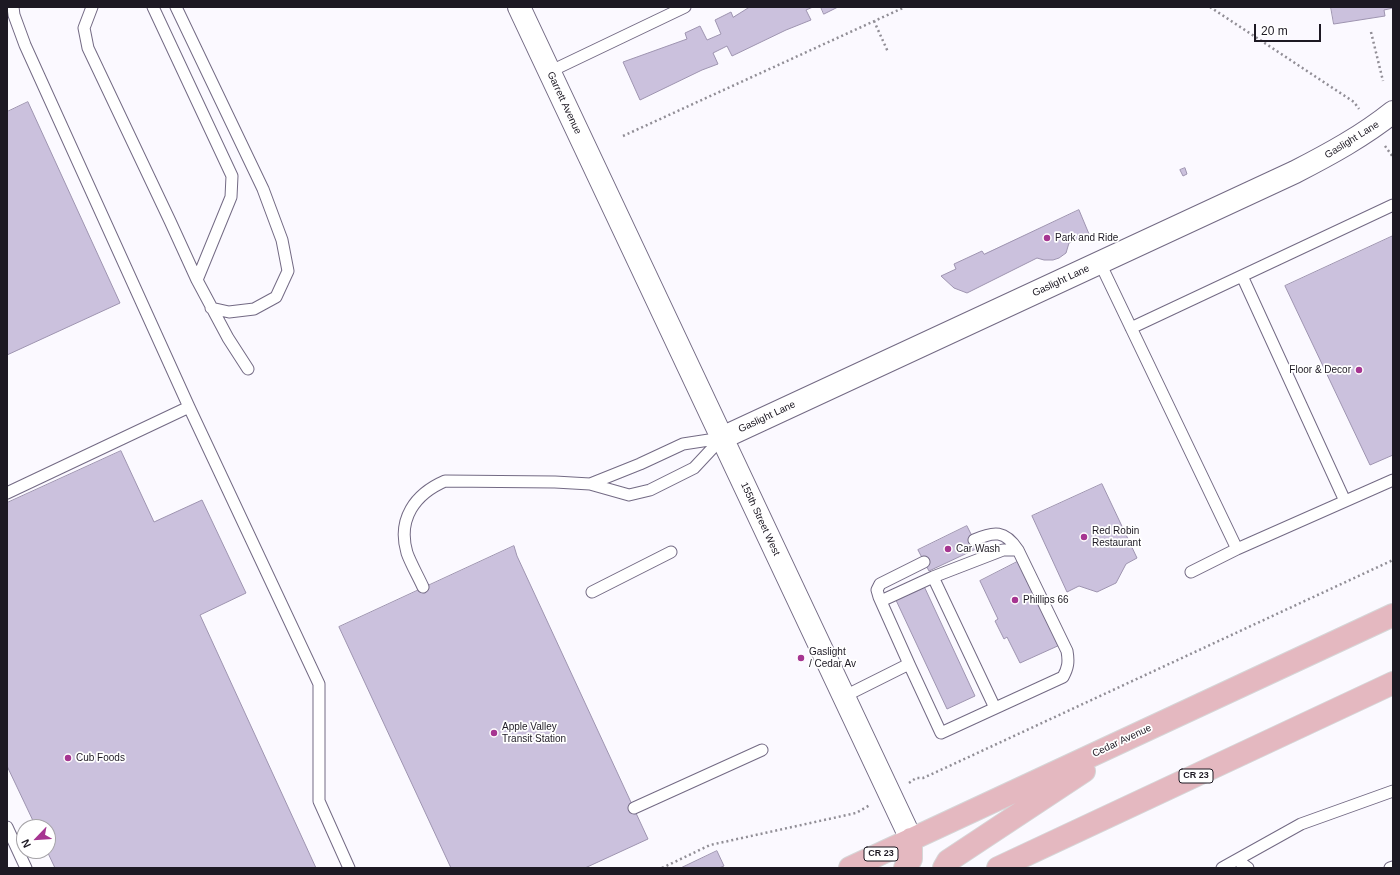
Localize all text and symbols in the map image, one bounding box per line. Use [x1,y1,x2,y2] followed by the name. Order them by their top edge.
[1256,16,1323,42] scale bar
[1261,24,1288,38] text: 20 m
[544,70,584,136] street label: Garrett Avenue
[1323,119,1381,161] street label: Gaslight Lane
[1055,232,1118,244] place label: Park and Ride
[1042,233,1052,243] marker: Park and Ride
[1031,263,1091,299] street label: Gaslight Lane
[1289,364,1351,376] place label: Floor & Decor
[1354,365,1364,375] marker: Floor & Decor
[737,399,797,435] street label: Gaslight Lane
[738,480,782,558] street label: 155th Street West
[1092,525,1141,548] place label: Red Robin Restaurant
[1079,532,1089,542] marker: Red Robin Restaurant
[956,543,1000,555] place label: Car Wash
[943,544,953,554] marker: Car Wash
[1023,594,1069,606] place label: Phillips 66
[1010,595,1020,605] marker: Phillips 66
[809,646,856,670] place label: Gaslight / Cedar Av
[796,653,806,663] marker: Gaslight / Cedar Av
[502,721,566,744] place label: Apple Valley Transit Station
[1091,722,1153,760] street label: Cedar Avenue
[489,728,499,738] marker: Apple Valley Transit Station
[76,752,125,764] place label: Cub Foods
[63,753,73,763] marker: Cub Foods
[1179,769,1213,783] road number: CR 23
[16,819,56,859] north arrow
[19,838,33,850] text: N
[864,847,898,861] road number: CR 23

